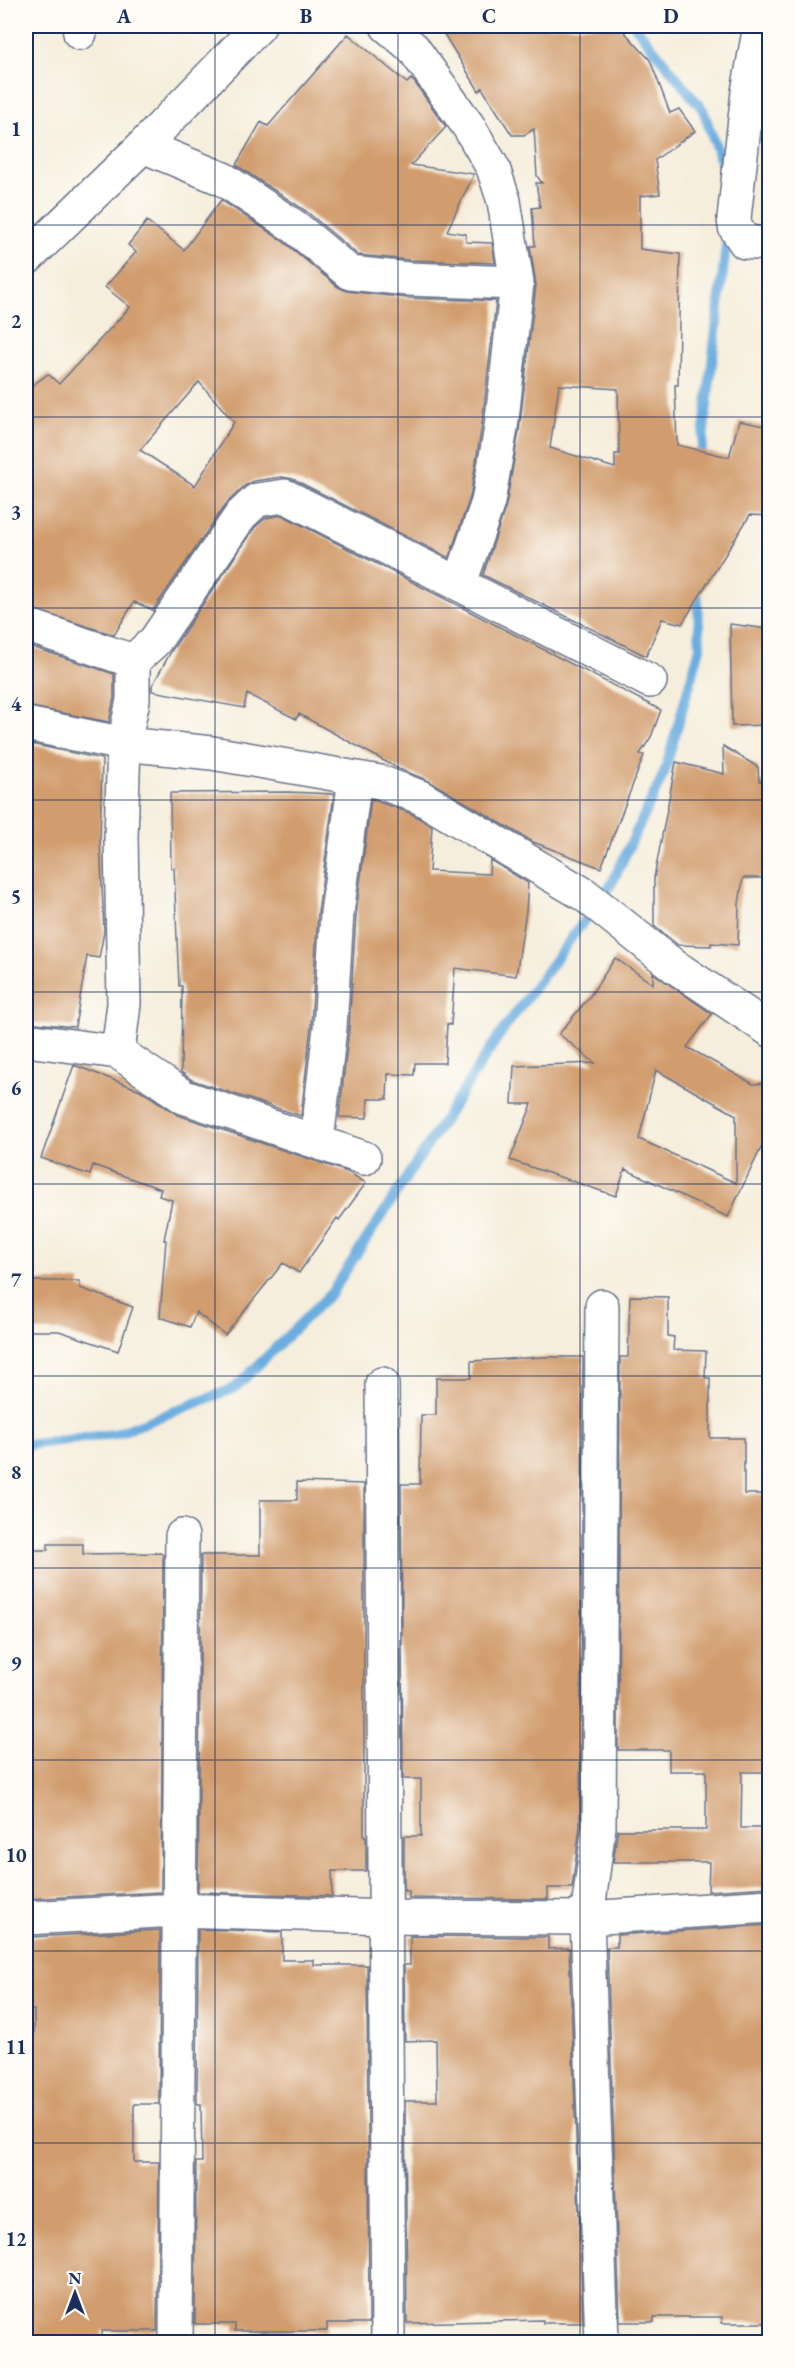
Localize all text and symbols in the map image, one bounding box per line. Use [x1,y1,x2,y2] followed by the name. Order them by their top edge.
[116,3,132,29] text: A
[300,3,312,29] text: B
[482,3,496,29] text: C
[663,3,679,29] text: D
[11,116,21,142] text: 1
[11,308,22,334] text: 2
[11,499,21,525] text: 3
[11,691,22,717] text: 4
[11,883,21,909] text: 5
[11,1075,22,1101] text: 6
[11,1267,22,1293] text: 7
[11,1459,21,1485] text: 8
[11,1650,22,1676] text: 9
[5,1842,27,1868] text: 10
[5,2034,27,2060] text: 11
[5,2226,27,2252] text: 12
[45,2263,105,2323] north arrow
[69,2268,82,2289] text: N

